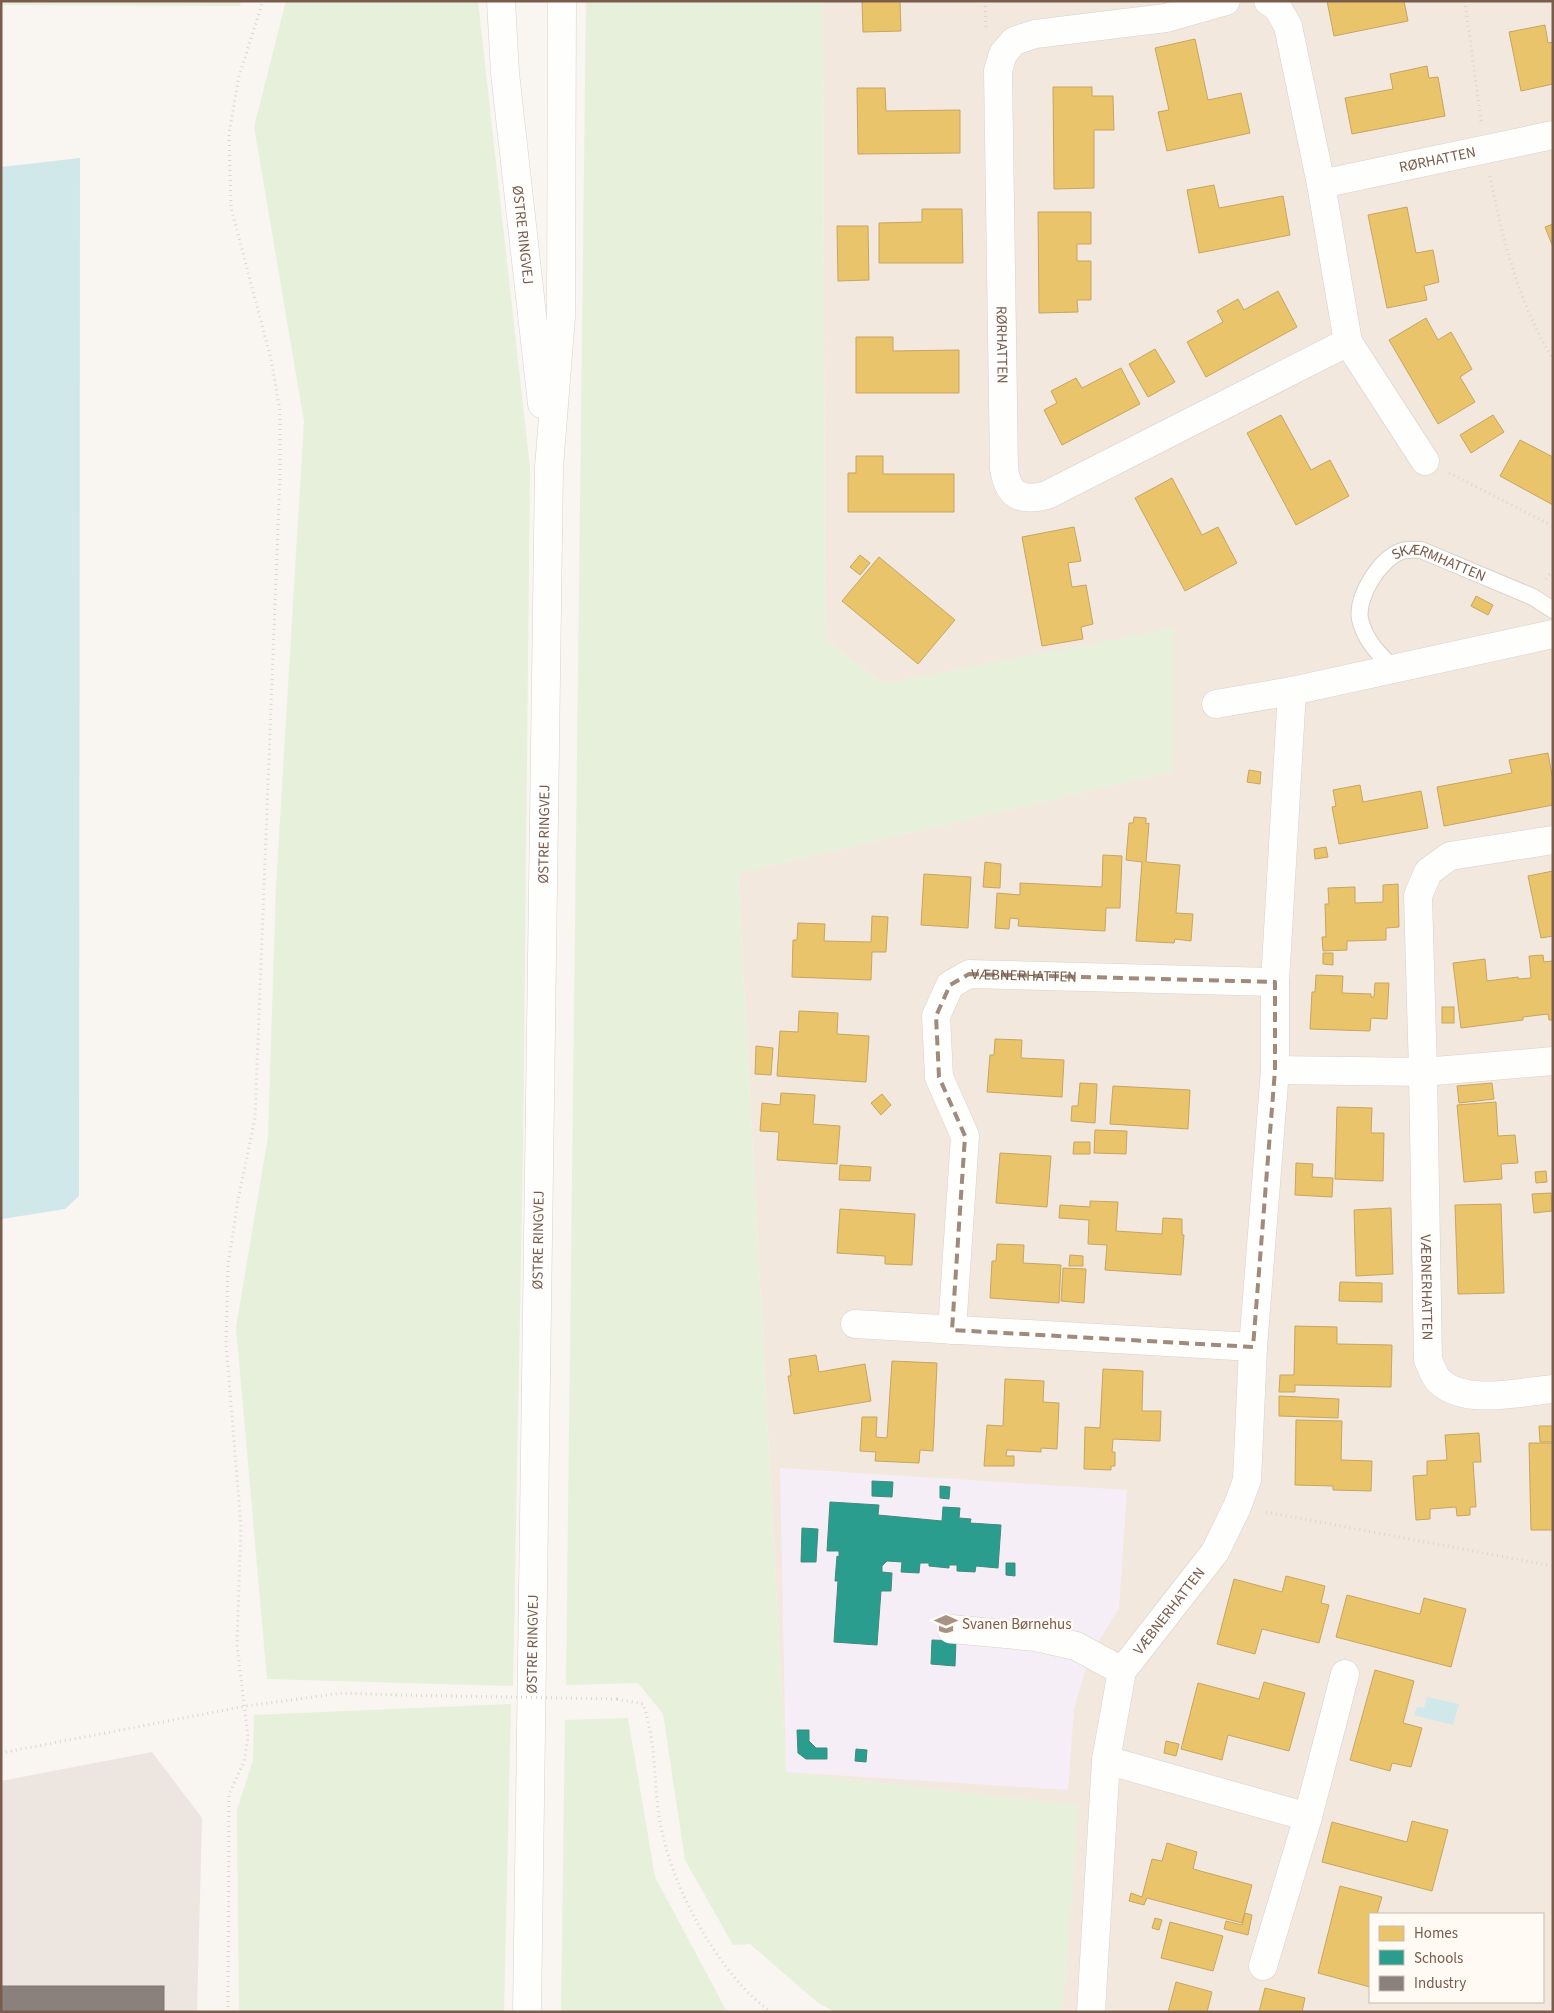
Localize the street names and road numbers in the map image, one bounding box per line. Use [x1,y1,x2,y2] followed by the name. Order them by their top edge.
[1397,141,1478,178] street label: RØRHATTEN
[507,184,539,285] street label: ØSTRE RINGVEJ
[991,306,1013,384] street label: RØRHATTEN
[1388,539,1489,587] street label: SKÆRMHATTEN
[533,784,555,884] street label: ØSTRE RINGVEJ
[971,964,1077,987] street label: VÆBNERHATTEN
[527,1190,549,1290] street label: ØSTRE RINGVEJ
[1415,1234,1438,1341] street label: VÆBNERHATTEN
[1128,1563,1210,1659] street label: VÆBNERHATTEN
[521,1594,543,1694] street label: ØSTRE RINGVEJ

